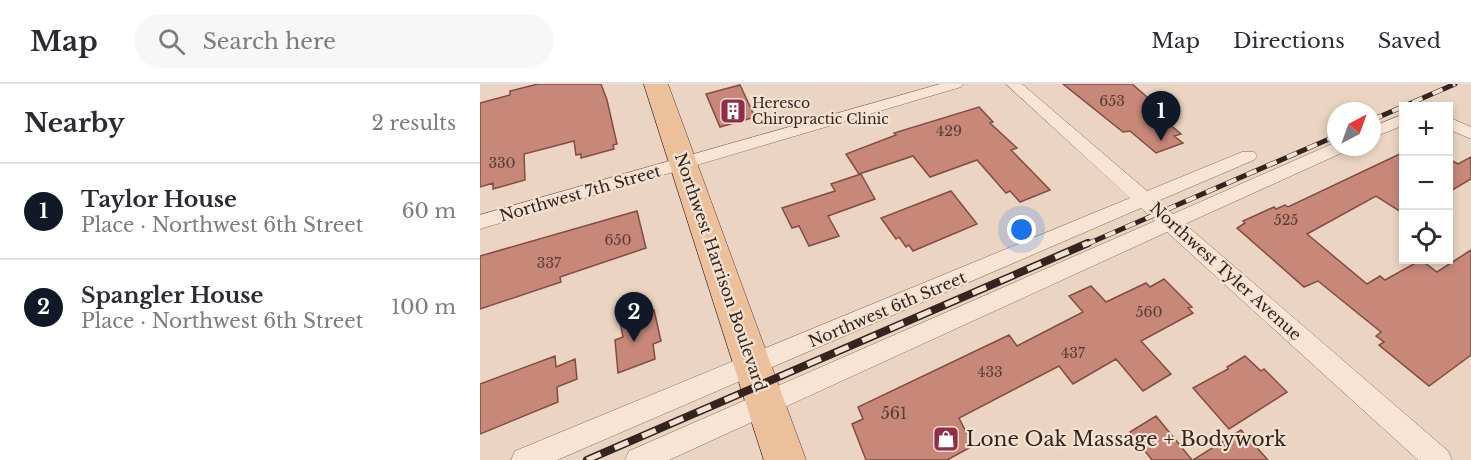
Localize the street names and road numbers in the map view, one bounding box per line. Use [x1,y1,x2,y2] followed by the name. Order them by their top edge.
[671,150,771,394] street label: Northwest Harrison Boulevard
[497,160,663,226] street label: Northwest 7th Street
[1146,198,1306,344] street label: Northwest Tyler Avenue
[805,267,969,351] street label: Northwest 6th Street

